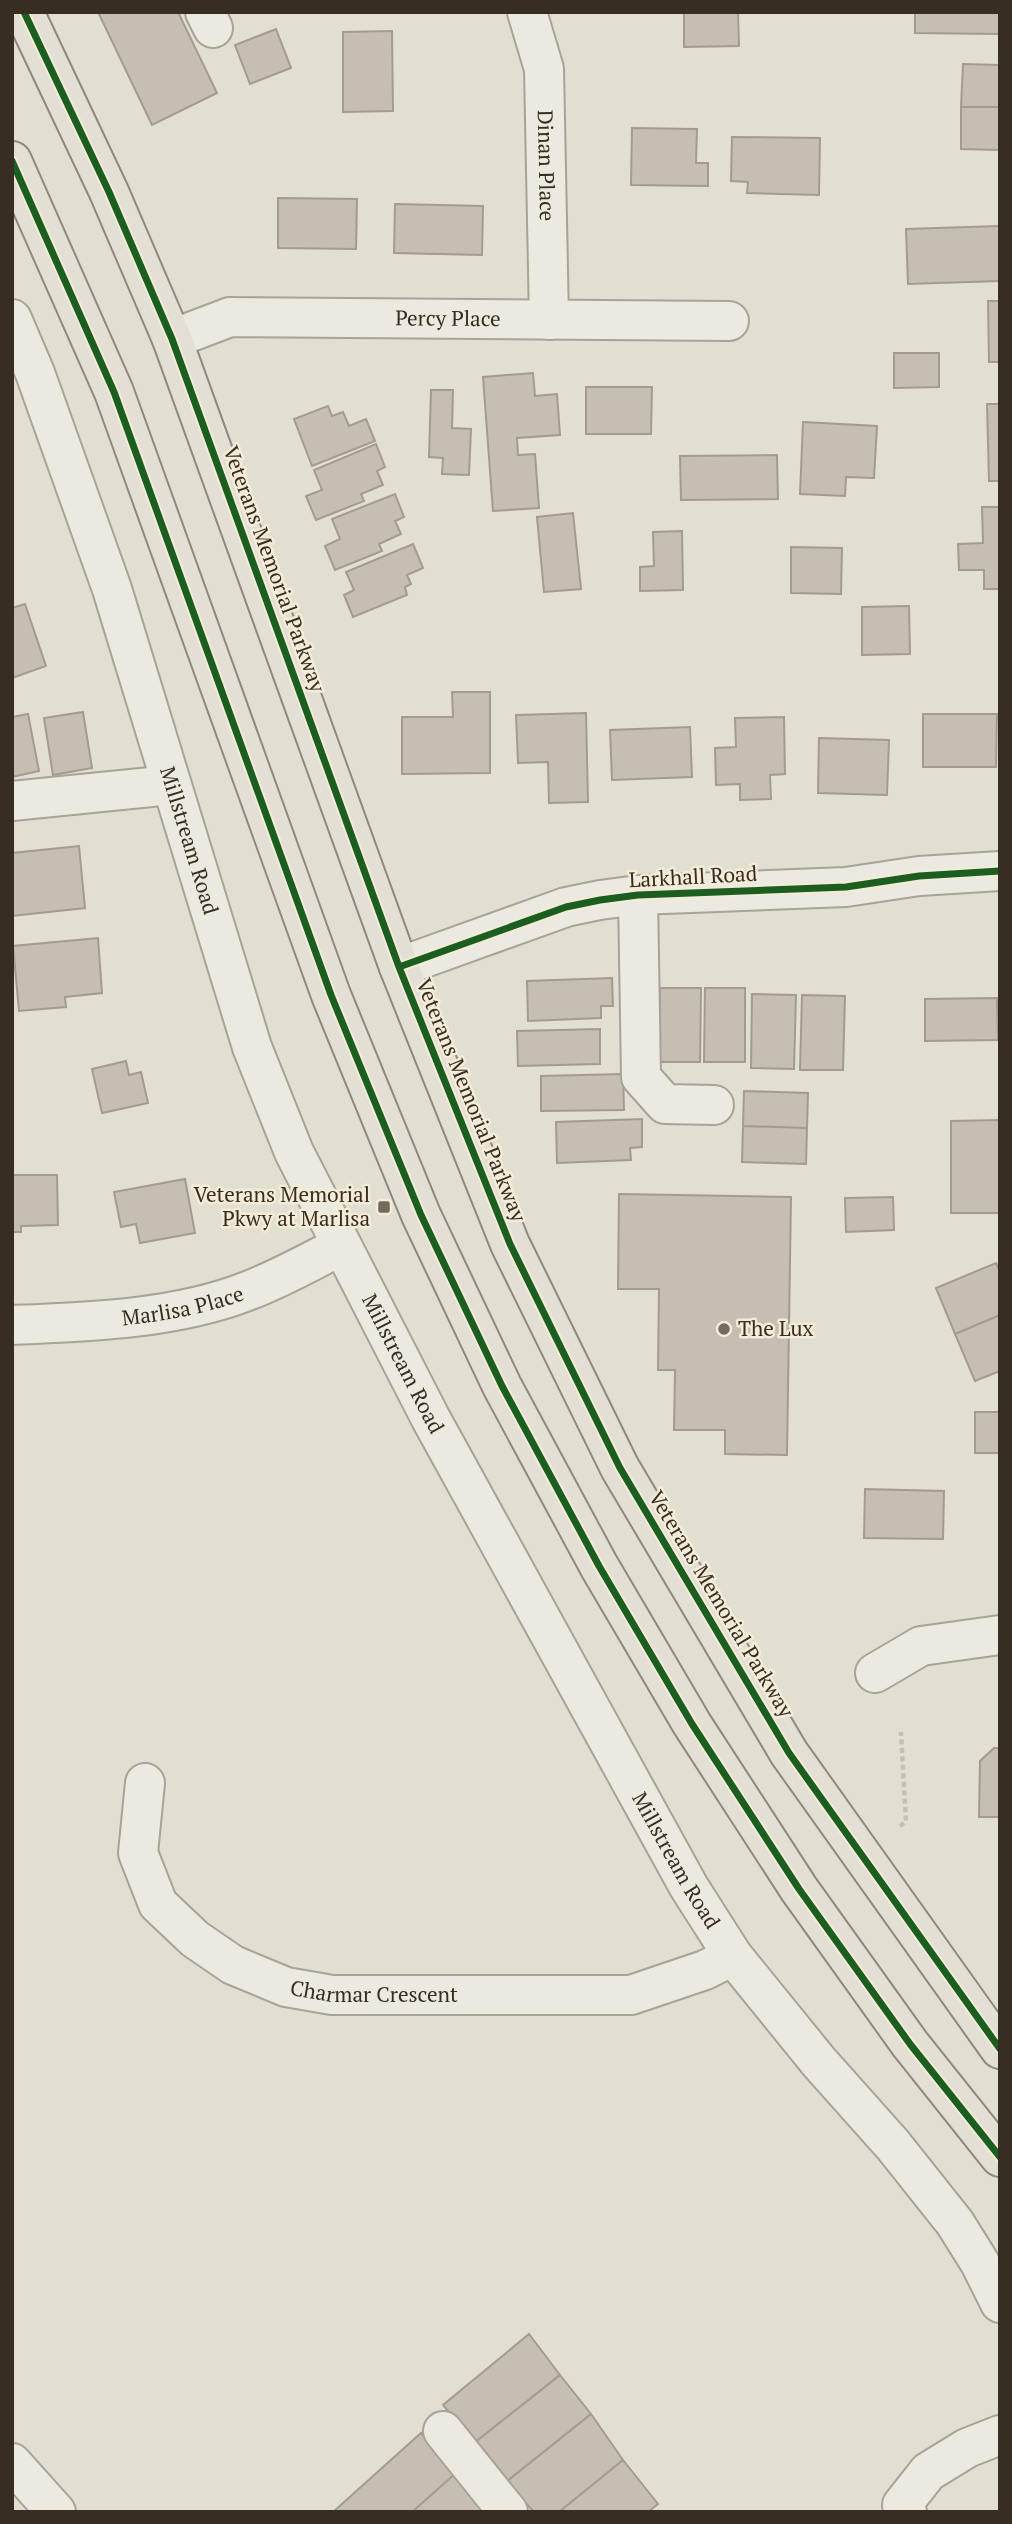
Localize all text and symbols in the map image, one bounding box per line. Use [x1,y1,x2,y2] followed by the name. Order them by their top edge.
[532,110,562,221] street label: Dinan Place
[395,303,501,332] street label: Percy Place
[217,442,333,696] street label: Veterans Memorial Parkway
[154,763,226,918] street label: Millstream Road
[628,859,758,893] street label: Larkhall Road
[410,974,534,1226] street label: Veterans Memorial Parkway
[193,1180,370,1232] place label: Veterans Memorial Pkwy at Marlisa
[376,1199,392,1215] marker: Veterans Memorial Pkwy at Marlisa
[120,1279,247,1331] street label: Marlisa Place
[356,1289,451,1438] street label: Millstream Road
[738,1314,814,1342] place label: The Lux
[716,1321,732,1337] marker: The Lux
[643,1485,801,1723] street label: Veterans Memorial Parkway
[626,1787,727,1934] street label: Millstream Road
[288,1973,458,2008] street label: Charmar Crescent

